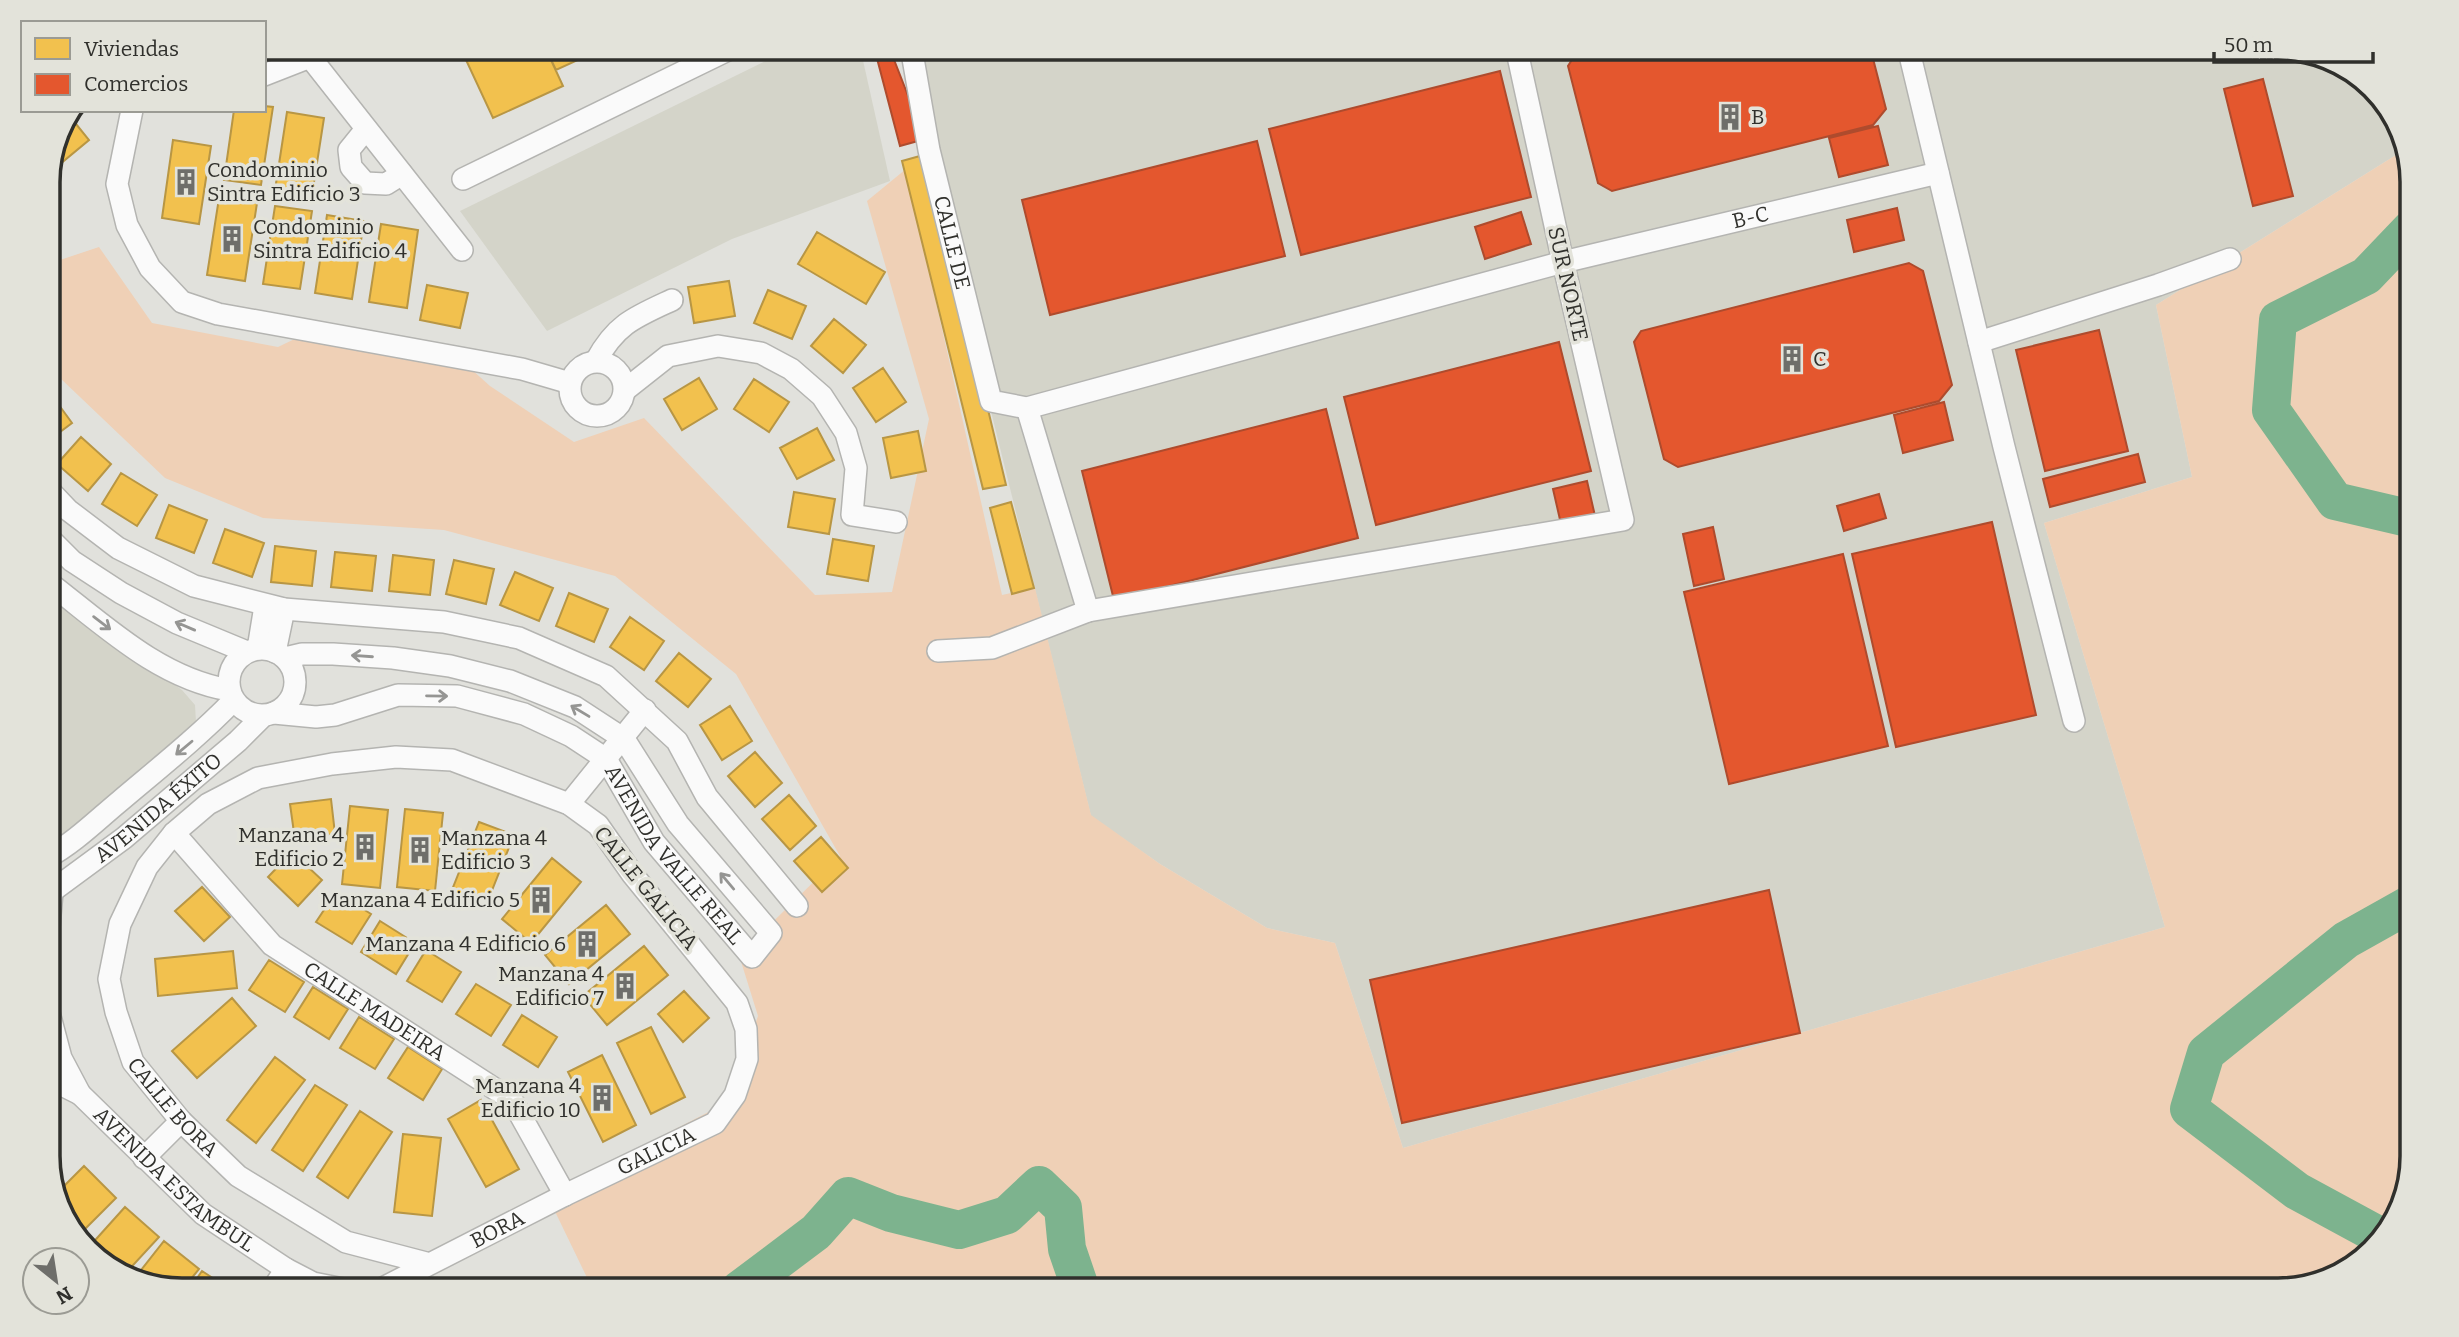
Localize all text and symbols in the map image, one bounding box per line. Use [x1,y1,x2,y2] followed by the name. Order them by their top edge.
[21,21,266,112] legend
[2214,21,2373,65] scale bar
[2224,32,2273,58] text: 50 m
[84,36,179,62] text: Viviendas
[84,71,188,97] text: Comercios
[1715,102,1745,132] building icon: B
[1751,104,1765,130] place label: B
[207,157,361,207] place label: Condominio Sintra Edificio 3
[171,167,201,197] building icon: Condominio Sintra Edificio 3
[928,193,976,292] street label: CALLE DE
[1730,201,1771,234] street label: B-C
[253,214,407,264] place label: Condominio Sintra Edificio 4
[217,224,247,254] building icon: Condominio Sintra Edificio 4
[1542,224,1594,344] street label: SUR NORTE
[1777,344,1807,374] building icon: C
[1813,346,1827,372] place label: C
[92,616,111,631] one-way arrow
[174,618,196,631] one-way arrow
[351,649,373,662] one-way arrow
[426,689,449,703] one-way arrow
[571,704,591,718] one-way arrow
[175,740,193,755] one-way arrow
[89,747,227,868] street label: AVENIDA ÉXITO
[599,760,749,950] street label: AVENIDA VALLE REAL
[588,821,704,955] street label: CALLE GALICIA
[238,822,344,872] place label: Manzana 4 Edificio 2
[441,825,547,875] place label: Manzana 4 Edificio 3
[350,832,380,862] building icon: Manzana 4 Edificio 2
[405,835,435,865] building icon: Manzana 4 Edificio 3
[719,872,735,890] one-way arrow
[526,885,556,915] building icon: Manzana 4 Edificio 5
[320,887,520,913] place label: Manzana 4 Edificio 5
[572,929,602,959] building icon: Manzana 4 Edificio 6
[365,931,566,957] place label: Manzana 4 Edificio 6
[299,956,451,1067] street label: CALLE MADEIRA
[498,961,604,1011] place label: Manzana 4 Edificio 7
[610,971,640,1001] building icon: Manzana 4 Edificio 7
[122,1052,224,1163] street label: CALLE BORA
[475,1073,581,1123] place label: Manzana 4 Edificio 10
[587,1083,617,1113] building icon: Manzana 4 Edificio 10
[88,1102,260,1258] street label: AVENIDA ESTAMBUL
[613,1121,700,1181] street label: GALICIA
[466,1205,529,1254] street label: BORA
[21,1246,91,1316] north arrow
[52,1282,76,1309] text: N

